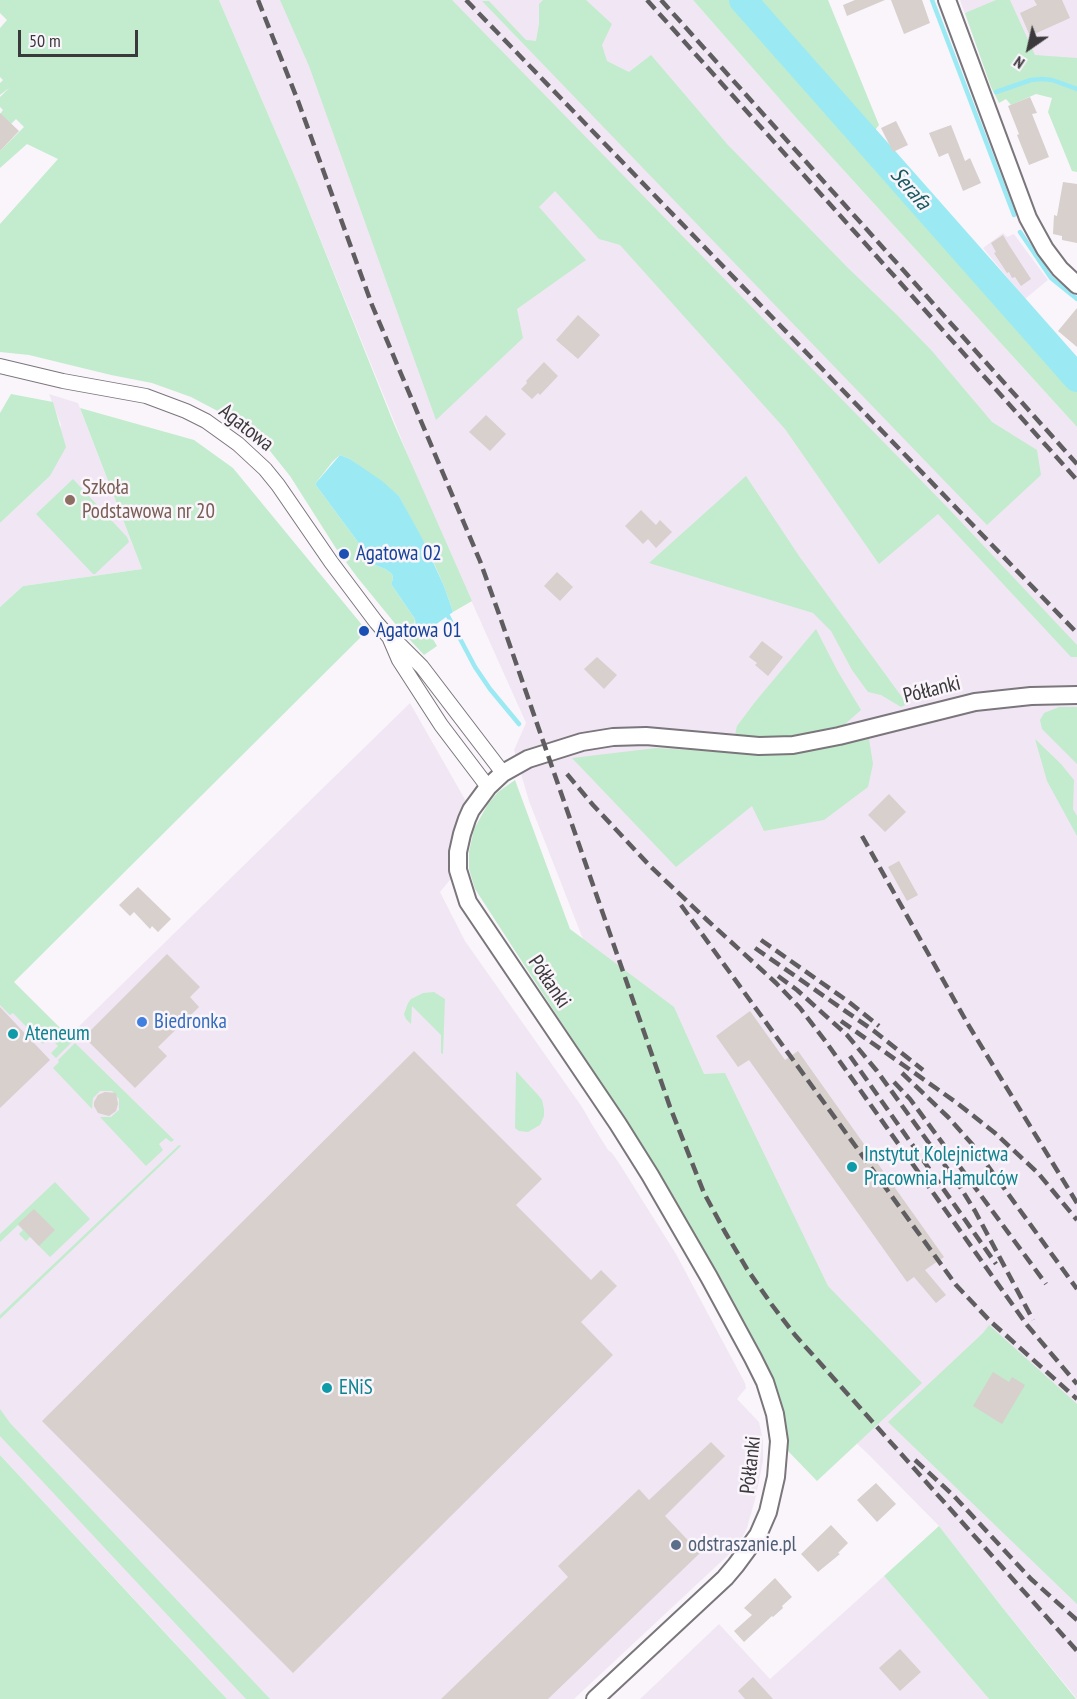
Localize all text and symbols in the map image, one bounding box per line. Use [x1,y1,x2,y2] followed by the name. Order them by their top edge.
[21,18,141,56] scale bar
[999,18,1059,78] north arrow
[29,29,61,52] text: 50 m
[1010,52,1028,74] text: N
[884,162,936,216] water label: Serafa
[214,399,278,457] street label: Agatowa
[82,475,215,525] place label: Szkoła Podstawowa nr 20
[63,493,77,507] marker: Szkoła Podstawowa nr 20
[356,541,442,567] place label: Agatowa 02
[337,547,351,561] marker: Agatowa 02
[376,618,462,644] place label: Agatowa 01
[357,624,371,638] marker: Agatowa 01
[901,671,963,709] street label: Półłanki
[522,951,576,1013] street label: Półłanki
[154,1009,227,1035] place label: Biedronka
[135,1015,149,1029] marker: Biedronka
[25,1021,90,1047] place label: Ateneum
[6,1027,20,1041] marker: Ateneum
[864,1142,1018,1192] place label: Instytut Kolejnictwa Pracownia Hamulców
[845,1160,859,1174] marker: Instytut Kolejnictwa Pracownia Hamulców
[339,1375,373,1401] place label: ENiS
[320,1381,334,1395] marker: ENiS
[735,1435,767,1495] street label: Półłanki
[688,1532,796,1558] place label: odstraszanie.pl
[669,1538,683,1552] marker: odstraszanie.pl

